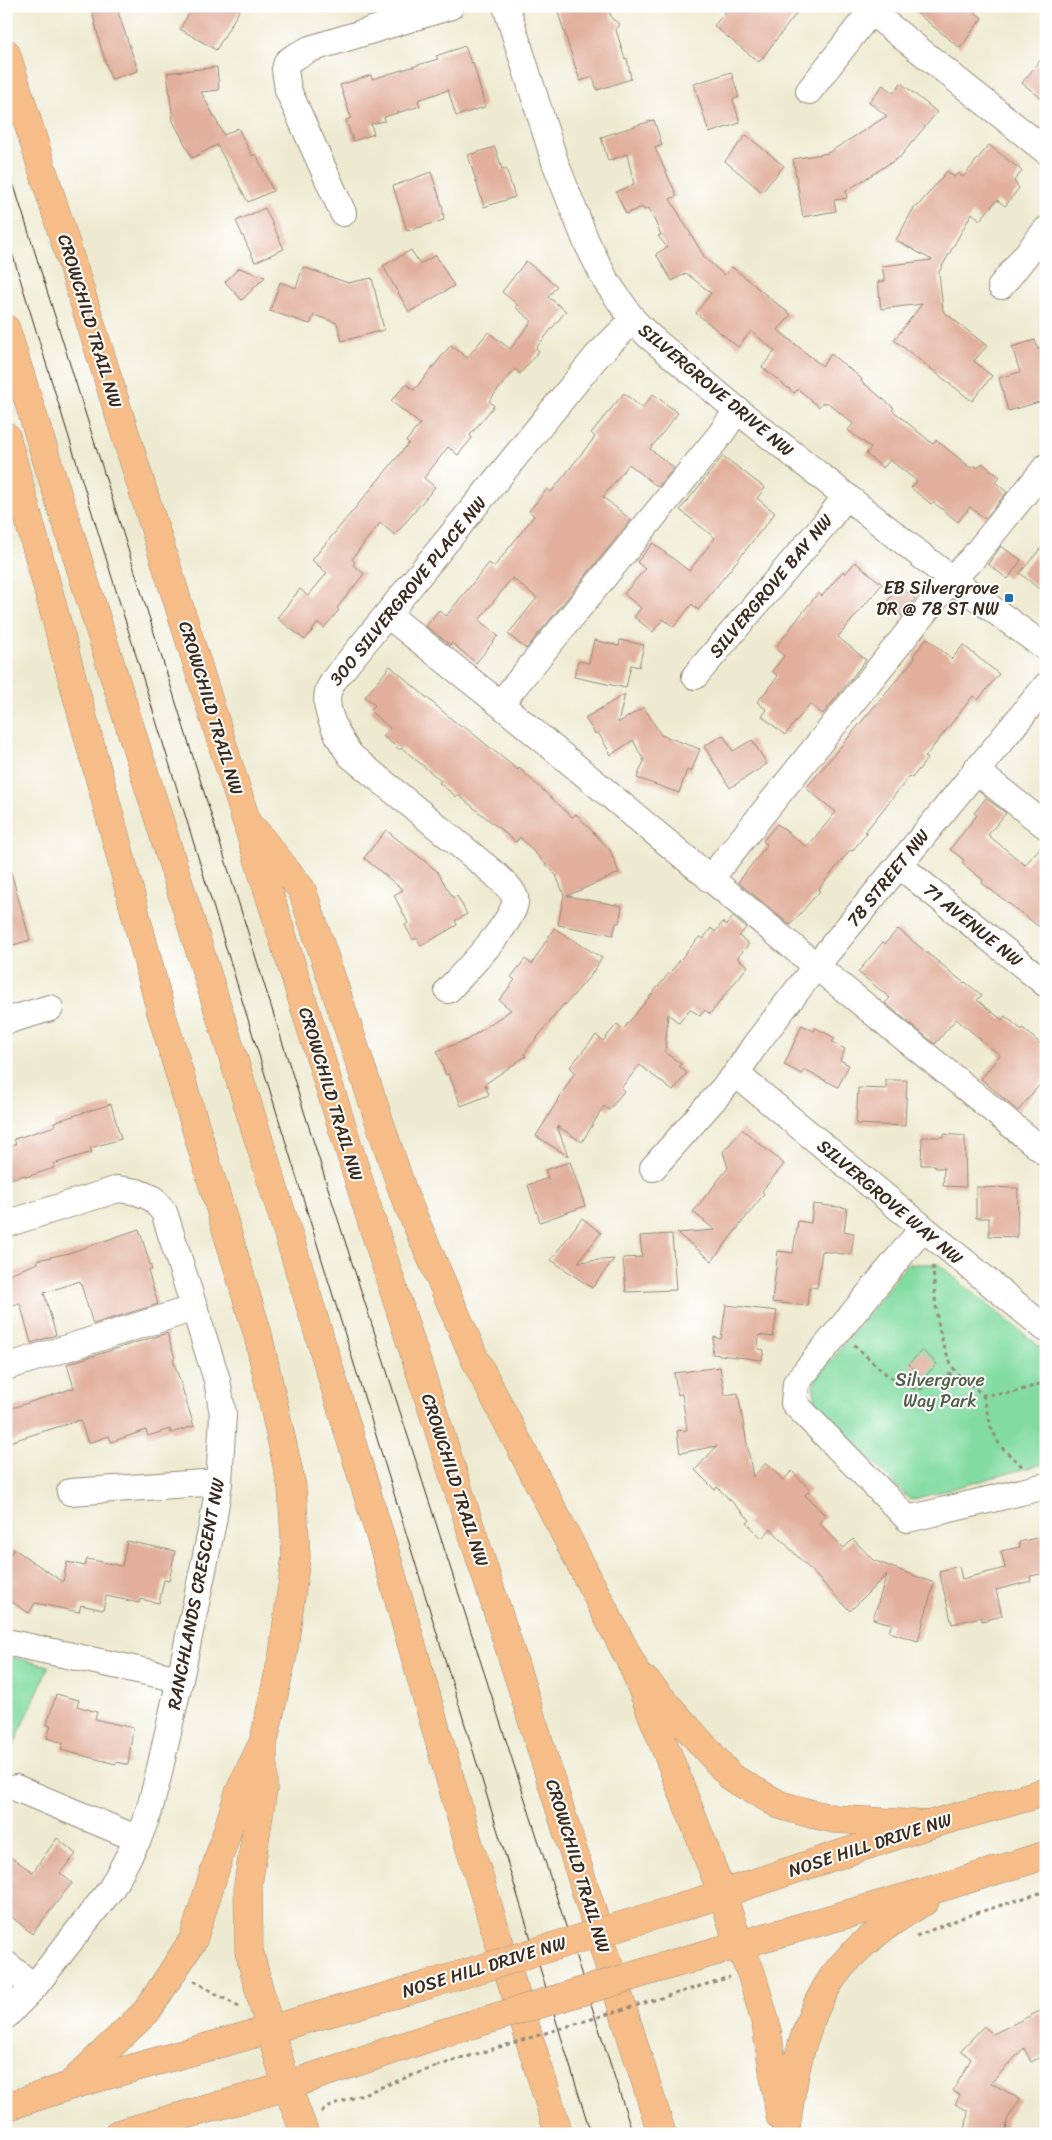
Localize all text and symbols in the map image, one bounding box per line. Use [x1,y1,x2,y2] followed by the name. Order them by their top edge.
[48,230,132,413] street label: CROWCHILD TRAIL NW
[631,315,802,465] street label: SILVERGROVE DRIVE NW
[321,488,495,693] street label: 300 SILVERGROVE PLACE NW
[701,506,842,665] street label: SILVERGROVE BAY NW
[876,572,1000,625] place label: EB Silvergrove DR @ 78 ST NW
[1003,592,1015,604] marker: EB Silvergrove DR @ 78 ST NW
[169,617,253,800] street label: CROWCHILD TRAIL NW
[838,821,938,934] street label: 78 STREET NW
[916,875,1031,976] street label: 71 AVENUE NW
[289,1003,373,1186] street label: CROWCHILD TRAIL NW
[810,1131,971,1274] street label: SILVERGROVE WAY NW
[895,1364,985,1417] park label: Silvergrove Way Park
[412,1389,498,1571] street label: CROWCHILD TRAIL NW
[158,1474,234,1713] street label: RANCHLANDS CRESCENT NW
[536,1775,620,1958] street label: CROWCHILD TRAIL NW
[784,1803,957,1887] street label: NOSE HILL DRIVE NW
[398,1926,571,2007] street label: NOSE HILL DRIVE NW

